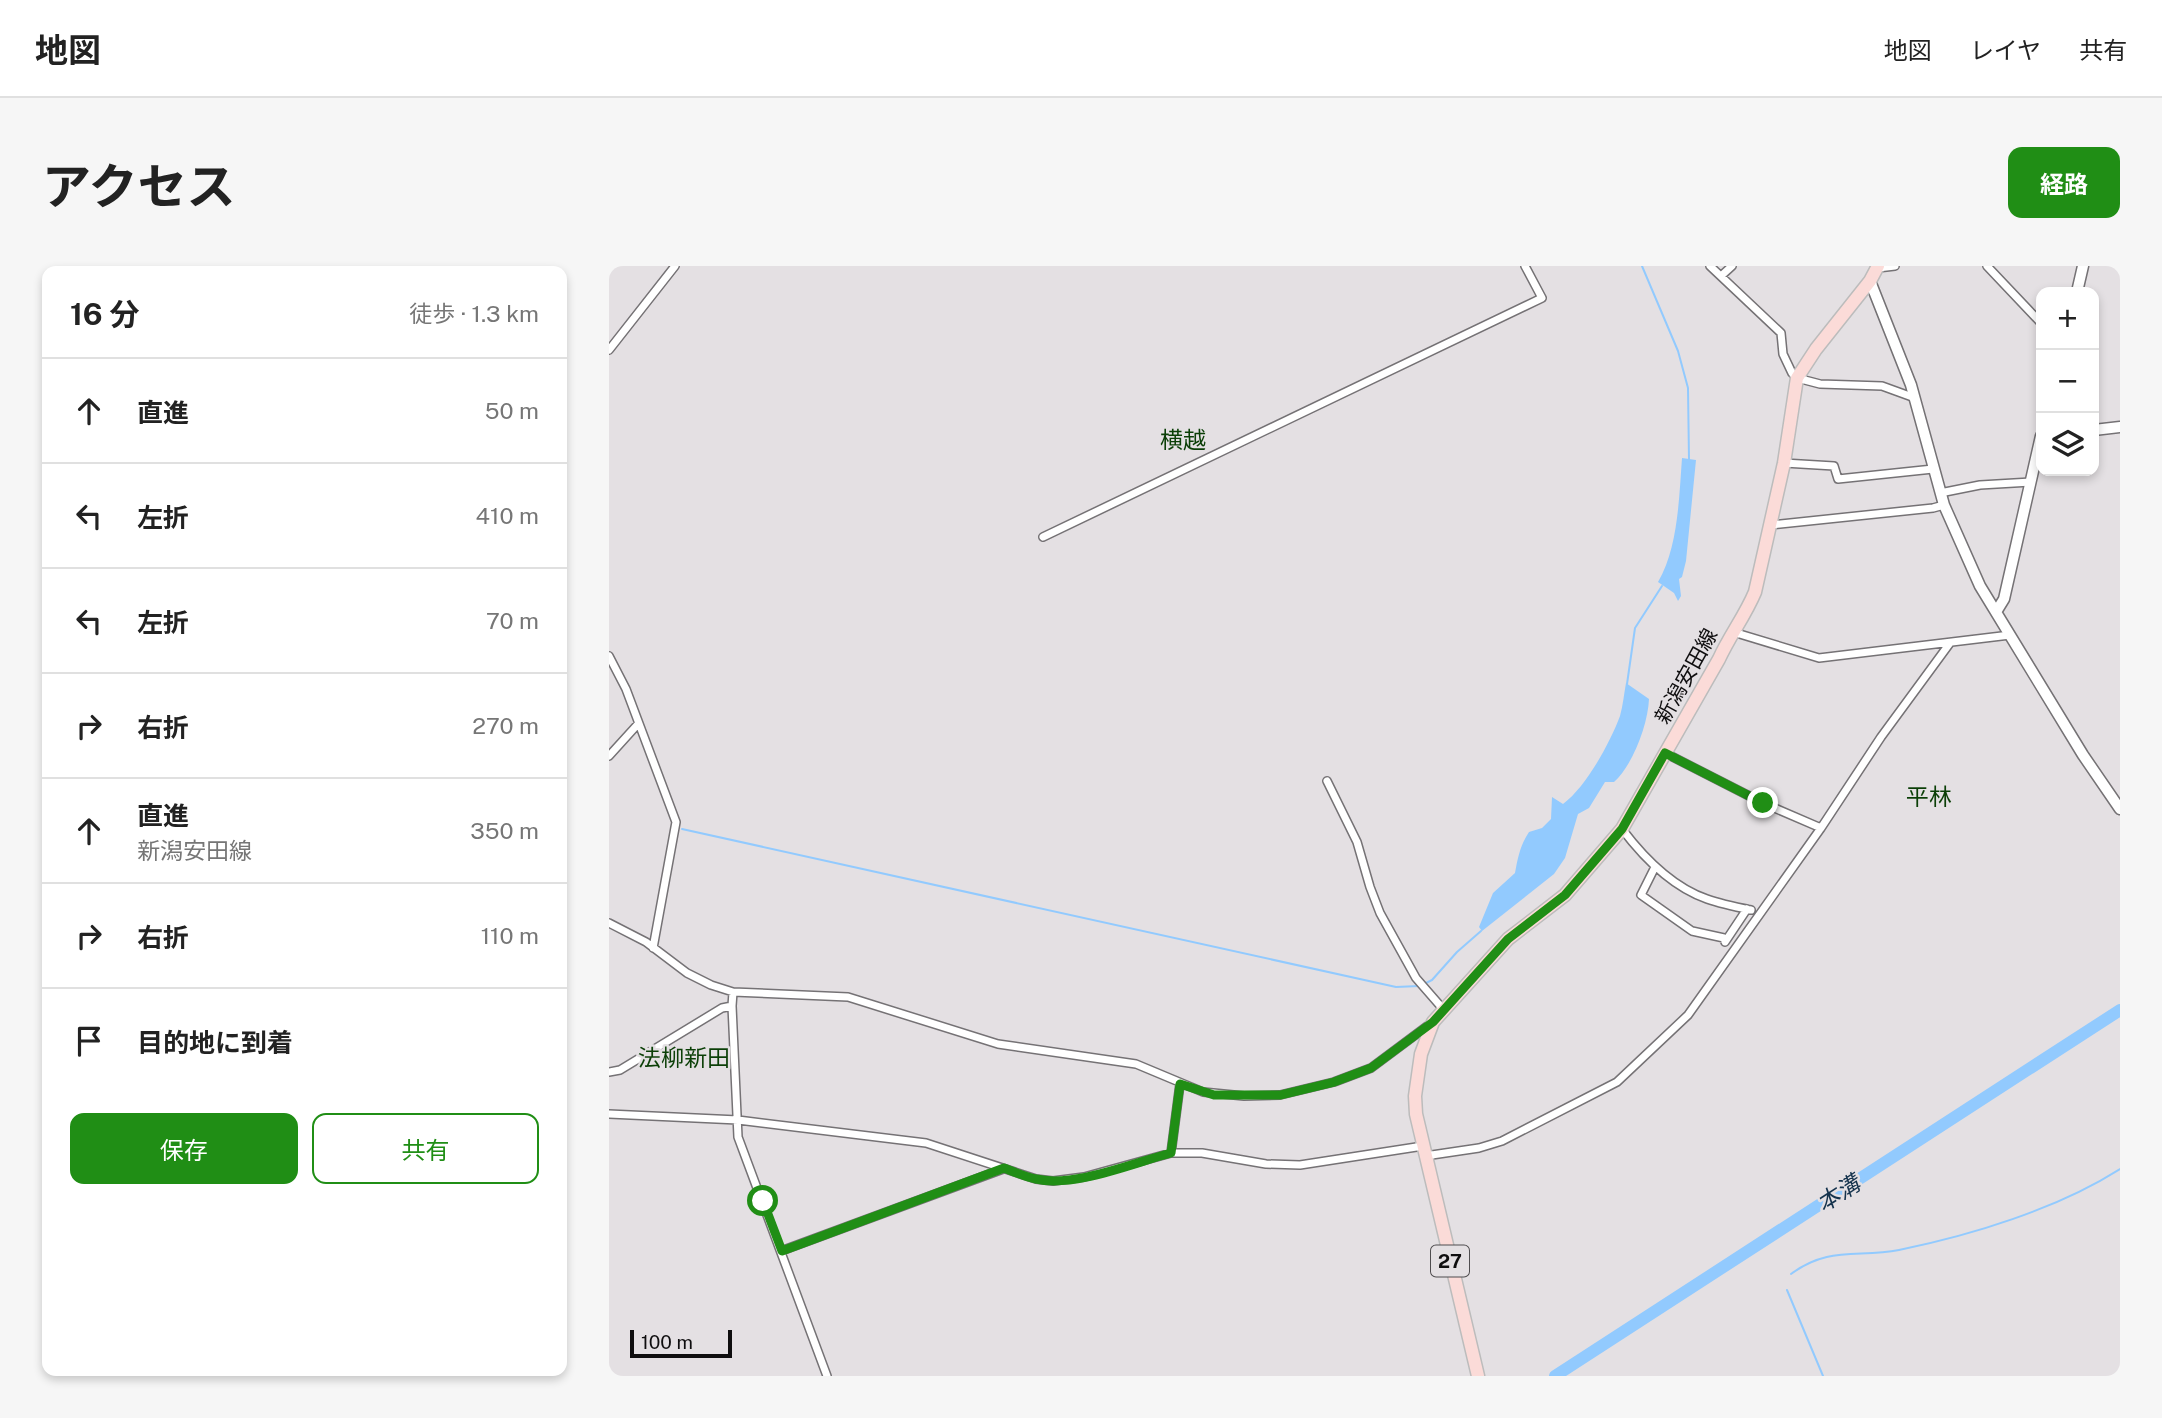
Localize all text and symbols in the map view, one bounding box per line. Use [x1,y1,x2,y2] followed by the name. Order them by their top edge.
[35,31,101,69] text: 地図
[1884,36,1932,64] text: 地図
[1970,36,2041,64] text: レイヤ
[2079,36,2127,64] text: 共有
[2008,147,2120,218] button: 経路
[42,157,236,215] text: アクセス
[2036,287,2099,476] map controls
[2036,287,2099,350] button: +
[70,296,139,332] text: 16 分
[409,300,539,327] text: 徒歩 · 1.3 km
[2036,350,2099,413] button: −
[70,392,108,430] icon: ahead
[137,397,189,428] text: 直進
[485,397,539,424] text: 50 m
[2036,413,2099,476] button: layers
[1160,426,1206,453] district label: 横越
[70,497,108,535] icon: left
[137,502,189,533] text: 左折
[476,502,539,529] text: 410 m
[70,602,108,640] icon: left
[137,607,189,638] text: 左折
[486,607,539,634] text: 70 m
[1650,624,1722,728] street label: 新潟安田線
[70,707,108,745] icon: right
[137,712,189,743] text: 右折
[472,712,539,739] text: 270 m
[1906,783,1952,810] district label: 平林
[1747,787,1778,818] route end
[137,800,189,831] text: 直進
[70,812,108,850] icon: ahead
[470,817,539,844] text: 350 m
[137,837,252,864] text: 新潟安田線
[70,917,108,955] icon: right
[137,922,189,953] text: 右折
[481,922,539,949] text: 110 m
[70,1022,108,1060] icon: arrive
[137,1027,293,1058] text: 目的地に到着
[638,1044,730,1071] district label: 法柳新田
[70,1113,298,1184] button: 保存
[312,1113,539,1184] button: 共有
[1811,1168,1867,1217] water label: 本溝
[747,1185,778,1216] route start
[1431,1245,1469,1276] road number: 27
[630,1327,731,1359] scale bar
[641,1331,693,1353] text: 100 m

